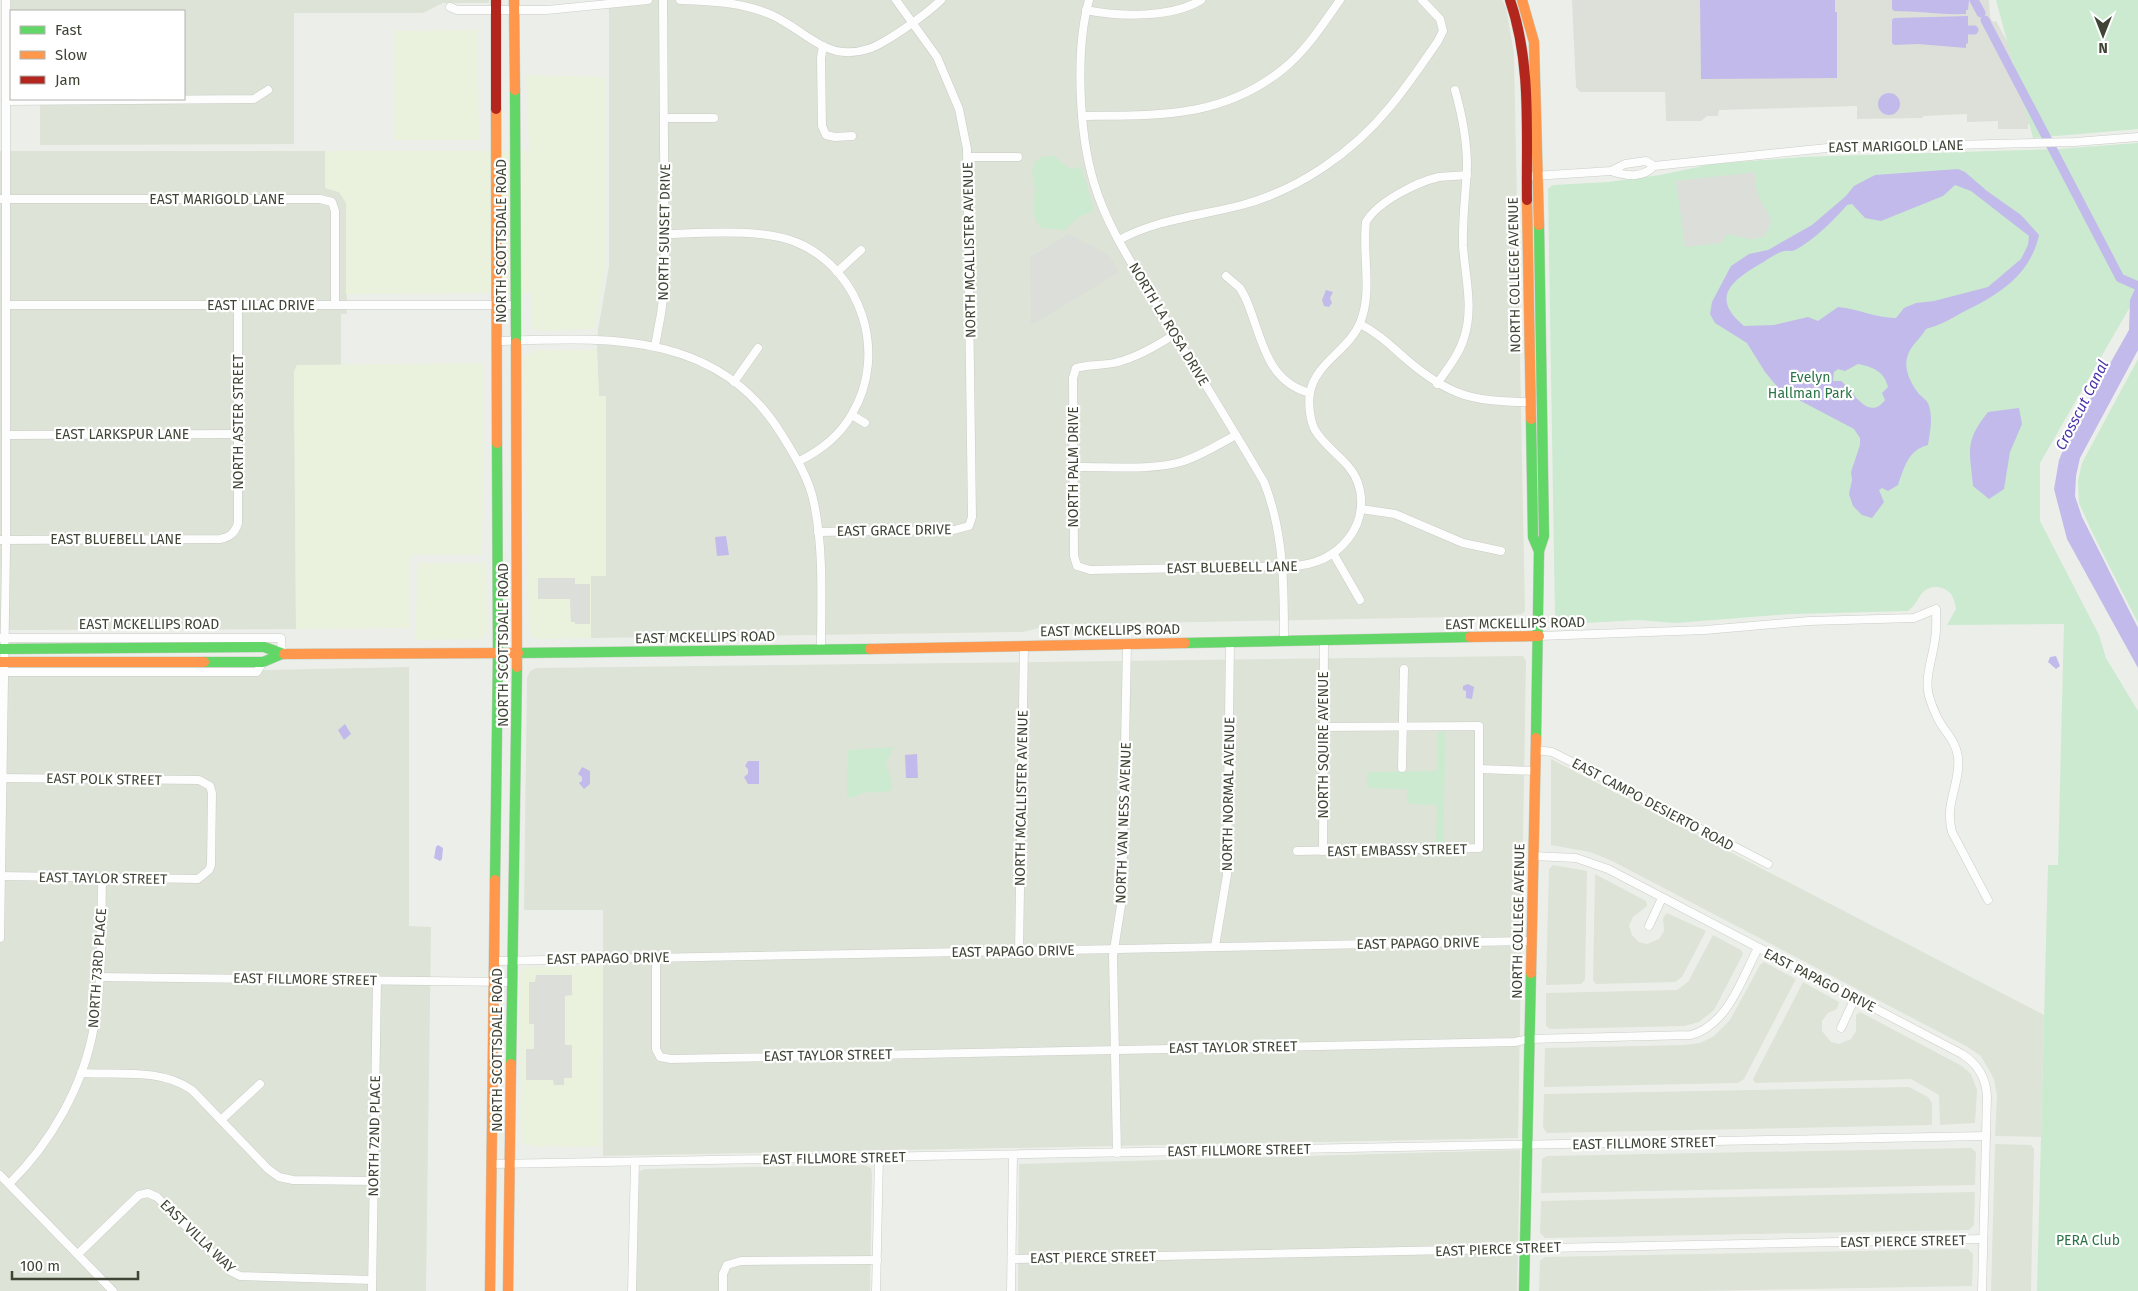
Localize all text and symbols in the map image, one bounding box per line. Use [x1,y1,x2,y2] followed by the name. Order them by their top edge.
[10,10,185,100] legend
[2078,10,2128,60] north arrow
[55,21,82,39] text: Fast
[2098,39,2108,56] text: N
[55,46,87,64] text: Slow
[55,71,81,89] text: Jam
[1828,137,1964,156] street label: EAST MARIGOLD LANE
[493,159,510,323] street label: NORTH SCOTTSDALE ROAD
[959,162,980,338] street label: NORTH MCALLISTER AVENUE
[655,163,674,301] street label: NORTH SUNSET DRIVE
[149,191,285,208] street label: EAST MARIGOLD LANE
[1505,197,1524,353] street label: NORTH COLLEGE AVENUE
[1125,260,1212,389] street label: NORTH LA ROSA DRIVE
[207,297,315,314] street label: EAST LILAC DRIVE
[230,354,247,490] street label: NORTH ASTER STREET
[2052,357,2112,453] water label: Crosscut Canal
[1768,369,1853,402] park label: Evelyn Hallman Park
[1065,406,1082,528] street label: NORTH PALM DRIVE
[55,426,189,443] street label: EAST LARKSPUR LANE
[836,521,952,540] street label: EAST GRACE DRIVE
[50,531,182,548] street label: EAST BLUEBELL LANE
[1166,558,1298,577] street label: EAST BLUEBELL LANE
[495,563,512,727] street label: NORTH SCOTTSDALE ROAD
[1445,614,1585,633] street label: EAST MCKELLIPS ROAD
[79,616,219,633] street label: EAST MCKELLIPS ROAD
[1040,621,1180,640] street label: EAST MCKELLIPS ROAD
[635,628,775,647] street label: EAST MCKELLIPS ROAD
[1315,671,1332,819] street label: NORTH SQUIRE AVENUE
[1011,710,1032,886] street label: NORTH MCALLISTER AVENUE
[1219,717,1238,871] street label: NORTH NORMAL AVENUE
[1112,742,1135,904] street label: NORTH VAN NESS AVENUE
[1569,754,1737,854] street label: EAST CAMPO DESIERTO ROAD
[46,770,163,789] street label: EAST POLK STREET
[1327,841,1468,860] street label: EAST EMBASSY STREET
[1509,843,1528,999] street label: NORTH COLLEGE AVENUE
[38,869,168,888] street label: EAST TAYLOR STREET
[85,907,110,1029] street label: NORTH 73RD PLACE
[1356,934,1480,953] street label: EAST PAPAGO DRIVE
[951,942,1075,961] street label: EAST PAPAGO DRIVE
[1761,945,1879,1016] street label: EAST PAPAGO DRIVE
[546,949,670,968] street label: EAST PAPAGO DRIVE
[489,968,506,1132] street label: NORTH SCOTTSDALE ROAD
[233,970,378,989] street label: EAST FILLMORE STREET
[1168,1038,1298,1057] street label: EAST TAYLOR STREET
[763,1046,893,1065] street label: EAST TAYLOR STREET
[365,1075,384,1197] street label: NORTH 72ND PLACE
[1572,1134,1717,1153] street label: EAST FILLMORE STREET
[1167,1141,1312,1160] street label: EAST FILLMORE STREET
[762,1149,907,1168] street label: EAST FILLMORE STREET
[157,1196,239,1277] street label: EAST VILLA WAY
[1840,1232,1967,1251] street label: EAST PIERCE STREET
[2056,1232,2120,1249] park label: PERA Club
[1435,1239,1562,1260] street label: EAST PIERCE STREET
[12,1248,139,1280] scale bar
[1030,1248,1157,1267] street label: EAST PIERCE STREET
[20,1257,60,1275] text: 100 m

